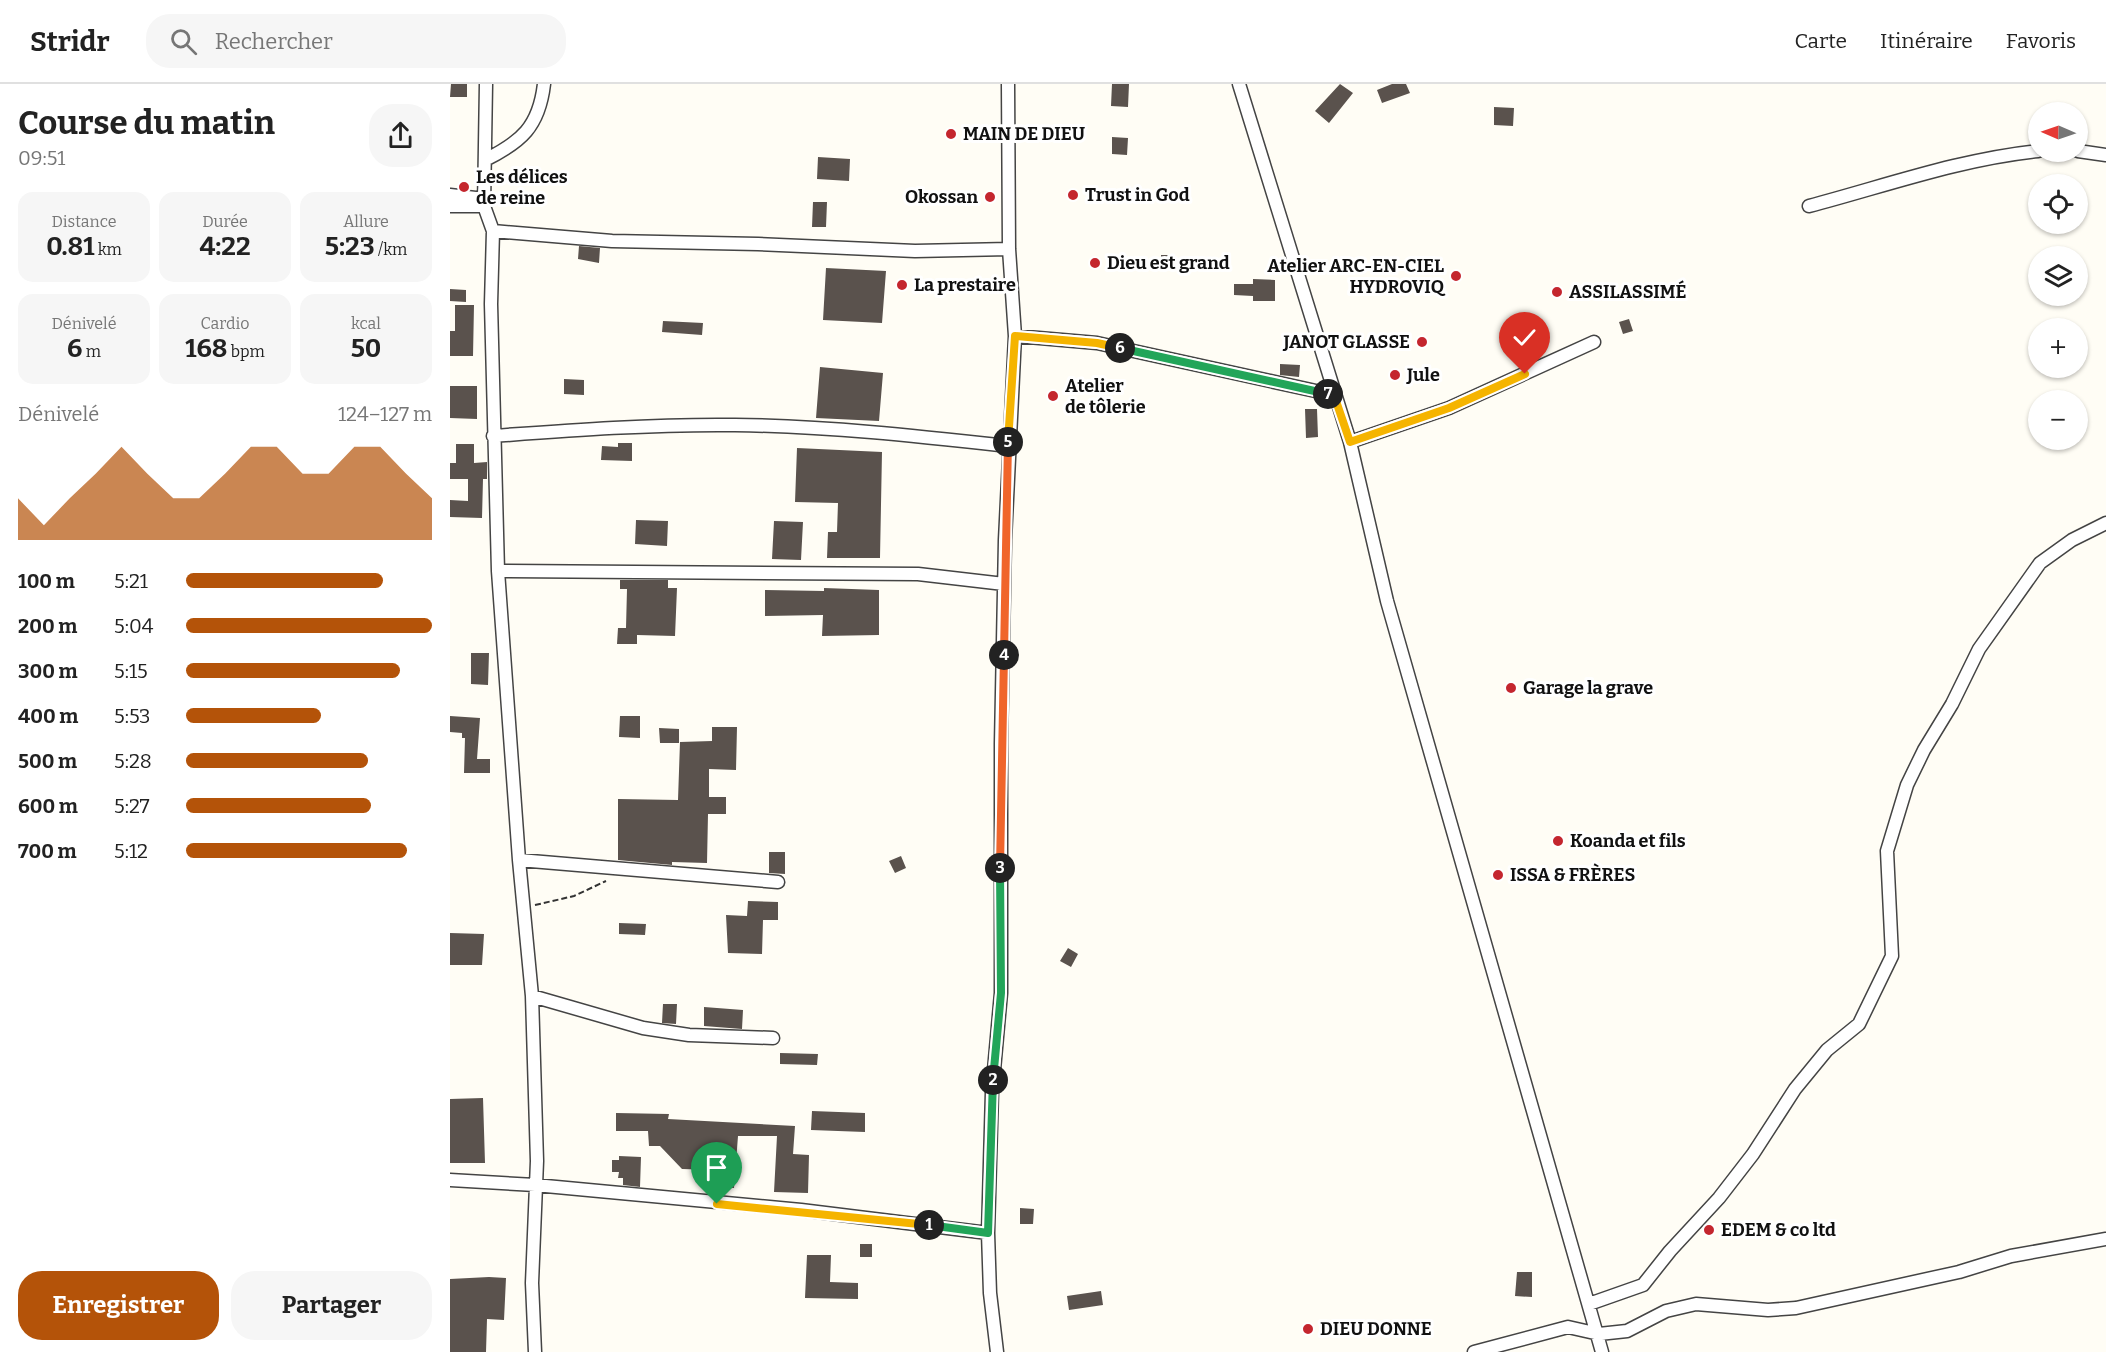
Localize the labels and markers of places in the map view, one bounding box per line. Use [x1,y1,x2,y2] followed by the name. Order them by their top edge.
[963,123,1086,145] place label: MAIN DE DIEU
[944,127,958,141] marker: MAIN DE DIEU
[476,166,568,209] place label: Les délices de reine
[457,180,471,194] marker: Les délices de reine
[1085,184,1190,206] place label: Trust in God
[905,186,978,208] place label: Okossan
[1066,188,1080,202] marker: Trust in God
[983,190,997,204] marker: Okossan
[1107,252,1230,274] place label: Dieu est grand
[1267,255,1446,298] place label: Atelier ARC-EN-CIEL HYDROVIQ
[1088,256,1102,270] marker: Dieu est grand
[1449,269,1463,283] marker: Atelier ARC-EN-CIEL HYDROVIQ
[914,274,1016,296] place label: La prestaire
[895,278,909,292] marker: La prestaire
[1569,280,1686,303] place label: ASSILASSIMÉ
[1550,285,1564,299] marker: ASSILASSIMÉ
[1499,312,1550,374] pin
[1283,331,1410,353] place label: JANOT GLASSE
[1105,333,1135,363] pin: 6
[1415,335,1429,349] marker: JANOT GLASSE
[1406,364,1440,386] place label: Jule
[1388,368,1402,382] marker: Jule
[1065,375,1146,418] place label: Atelier de tôlerie
[1313,379,1343,409] pin: 7
[1046,389,1060,403] marker: Atelier de tôlerie
[993,427,1023,457] pin: 5
[989,640,1019,670] pin: 4
[1523,677,1653,699] place label: Garage la grave
[1504,681,1518,695] marker: Garage la grave
[1570,830,1686,852] place label: Koanda et fils
[1551,834,1565,848] marker: Koanda et fils
[985,853,1015,883] pin: 3
[1510,863,1635,886] place label: ISSA & FRÈRES
[1491,868,1505,882] marker: ISSA & FRÈRES
[978,1065,1008,1095] pin: 2
[691,1142,742,1204] pin
[914,1210,944,1240] pin: 1
[1721,1219,1836,1241] place label: EDEM & co ltd
[1702,1223,1716,1237] marker: EDEM & co ltd
[1320,1318,1432,1340] place label: DIEU DONNE
[1301,1322,1315,1336] marker: DIEU DONNE

